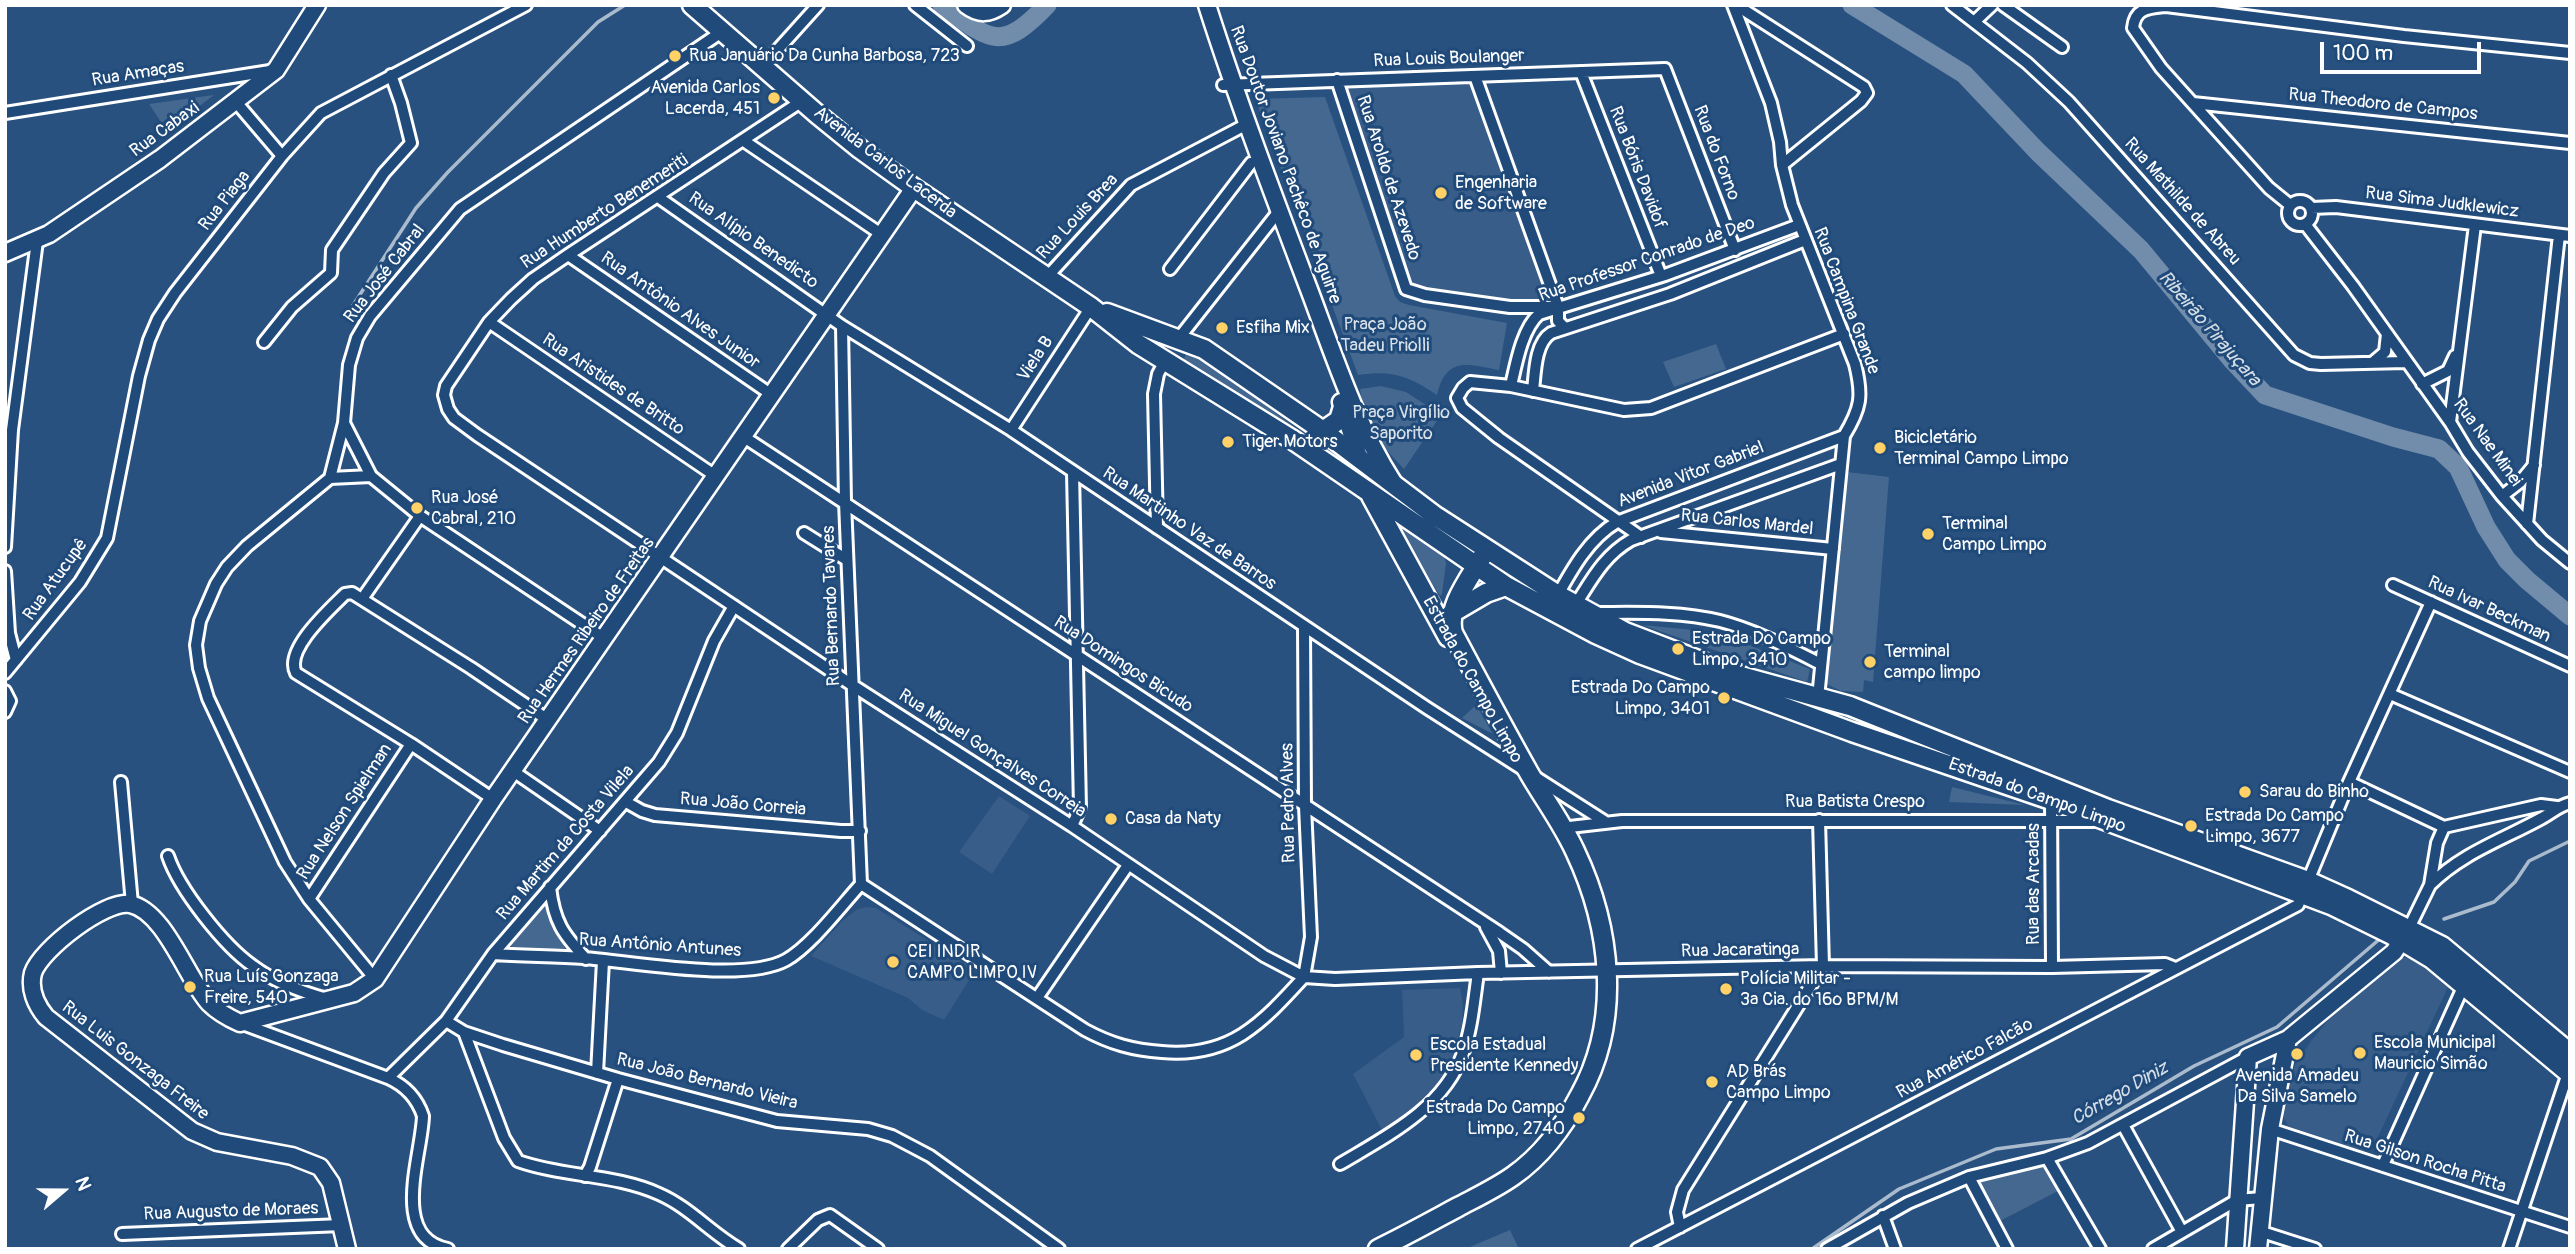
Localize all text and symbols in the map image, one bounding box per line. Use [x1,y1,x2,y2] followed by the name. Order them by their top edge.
[1225,23,1345,307] street label: Rua Doutor Joviano Pachêco de Aguirre
[2323,28,2484,72] scale bar
[2333,40,2393,67] text: 100 m
[689,45,960,67] place label: Rua Januário Da Cunha Barbosa, 723
[1373,46,1525,72] street label: Rua Louis Boulanger
[667,48,683,64] marker: Rua Januário Da Cunha Barbosa, 723
[90,56,186,92] street label: Rua Amaças
[650,77,760,119] place label: Avenida Carlos Lacerda, 451
[2287,84,2479,126] street label: Rua Theodoro de Campos
[766,90,782,106] marker: Avenida Carlos Lacerda, 451
[1351,93,1425,263] street label: Rua Aroldo de Azevedo
[126,98,204,162] street label: Rua Cabaxi
[809,102,961,224] street label: Avenida Carlos Lacerda
[1688,102,1744,204] street label: Rua do Forno
[1604,104,1670,232] street label: Rua Bóris Davidof
[2119,134,2245,270] street label: Rua Mathilde de Abreu
[517,150,693,274] street label: Rua Humberto Benemeriti
[195,167,255,235] street label: Rua Piaga
[1033,170,1123,264] street label: Rua Louis Brea
[1455,172,1547,214] place label: Engenharia de Software
[2364,183,2520,223] street label: Rua Sima Judklewicz
[1433,185,1449,201] marker: Engenharia de Software
[684,188,822,294] street label: Rua Alípio Benedicto
[1536,213,1758,307] street label: Rua Professor Conrado de Deo
[340,220,430,328] street label: Rua José Cabral
[1808,225,1884,377] street label: Rua Campina Grande
[596,248,764,374] street label: Rua Antônio Alves Junior
[2153,267,2265,391] water label: Ribeirão Pirajuçara
[1341,314,1429,356] park label: Praça João Tadeu Priolli
[1236,317,1310,339] place label: Esfiha Mix
[1214,320,1230,336] marker: Esfiha Mix
[538,329,688,441] street label: Rua Aristides de Britto
[1013,332,1059,386] street label: Viela B
[2448,395,2526,491] street label: Rua Nae Minei
[1352,402,1450,444] park label: Praça Virgílio Saporito
[1894,427,2069,470] place label: Bicicletário Terminal Campo Limpo
[1242,431,1337,453] place label: Tiger Motors
[1220,434,1236,450] marker: Tiger Motors
[1615,437,1767,513] street label: Avenida Vitor Gabriel
[1872,440,1888,456] marker: Bicicletário Terminal Campo Limpo
[1098,463,1280,595] street label: Rua Martinho Vaz de Barros
[431,487,516,530] place label: Rua José Cabral, 210
[409,500,425,516] marker: Rua José Cabral, 210
[1680,505,1814,541] street label: Rua Carlos Mardel
[1942,513,2047,556] place label: Terminal Campo Limpo
[818,525,846,687] street label: Rua Bernardo Tavares
[1920,526,1936,542] marker: Terminal Campo Limpo
[514,533,660,729] street label: Rua Hermes Ribeiro de Freitas
[19,535,93,625] street label: Rua Atucupê
[2424,572,2554,648] street label: Rua Ivar Beckman
[1417,593,1527,767] street label: Estrada do Campo Limpo
[1049,612,1197,718] street label: Rua Domingos Bicudo
[1692,628,1831,670] place label: Estrada Do Campo Limpo, 3410
[1670,641,1686,657] marker: Estrada Do Campo Limpo, 3410
[1884,641,1981,684] place label: Terminal campo limpo
[1862,654,1878,670] marker: Terminal campo limpo
[1571,677,1710,720] place label: Estrada Do Campo Limpo, 3401
[894,685,1090,823] street label: Rua Miguel Gonçalves Correia
[1716,690,1732,706] marker: Estrada Do Campo Limpo, 3401
[293,740,397,884] street label: Rua Nelson Spielman
[1277,743,1301,863] street label: Rua Pedro Alves
[1945,754,2129,838] street label: Estrada do Campo Limpo
[493,761,639,925] street label: Rua Martim da Costa Vilela
[2259,781,2369,803] place label: Sarau do Binho
[2237,784,2253,800] marker: Sarau do Binho
[679,789,807,821] street label: Rua João Correia
[1785,791,1925,813] street label: Rua Batista Crespo
[2205,805,2344,848] place label: Estrada Do Campo Limpo, 3677
[1125,808,1221,830] place label: Casa da Naty
[1103,811,1119,827] marker: Casa da Naty
[2183,818,2199,834] marker: Estrada Do Campo Limpo, 3677
[2023,823,2045,945] street label: Rua das Arcadas
[578,930,742,962] street label: Rua Antônio Antunes
[1681,939,1799,963] street label: Rua Jacaratinga
[907,941,1037,984] place label: CEI INDIR CAMPO LIMPO IV
[885,954,901,970] marker: CEI INDIR CAMPO LIMPO IV
[204,966,339,1009] place label: Rua Luís Gonzaga Freire, 540
[1740,968,1898,1010] place label: Polícia Militar - 3ª Cia. do 16º BPM/M
[182,979,198,995] marker: Rua Luís Gonzaga Freire, 540
[1718,981,1734,997] marker: Polícia Militar - 3ª Cia. do 16º BPM/M
[57,997,213,1125] street label: Rua Luis Gonzaga Freire
[1893,1014,2037,1104] street label: Rua Américo Falcão
[2374,1032,2496,1074] place label: Escola Municipal Mauricio Simão
[1430,1034,1578,1076] place label: Escola Estadual Presidente Kennedy
[2352,1045,2368,1061] marker: Escola Municipal Mauricio Simão
[2289,1046,2305,1062] marker: Avenida Amadeu Da Silva Samelo
[1408,1047,1424,1063] marker: Escola Estadual Presidente Kennedy
[614,1049,800,1115] street label: Rua João Bernardo Vieira
[2068,1057,2172,1131] water label: Córrego Diniz
[1726,1061,1831,1104] place label: AD Brás Campo Limpo
[2235,1065,2359,1108] place label: Avenida Amadeu Da Silva Samelo
[1704,1074,1720,1090] marker: AD Brás Campo Limpo
[1426,1097,1565,1140] place label: Estrada Do Campo Limpo, 2740
[1571,1110,1587,1126] marker: Estrada Do Campo Limpo, 2740
[2341,1126,2509,1198] street label: Rua Gilson Rocha Pitta
[28,1156,98,1226] north arrow
[69,1174,96,1194] text: N
[143,1198,319,1226] street label: Rua Augusto de Moraes

